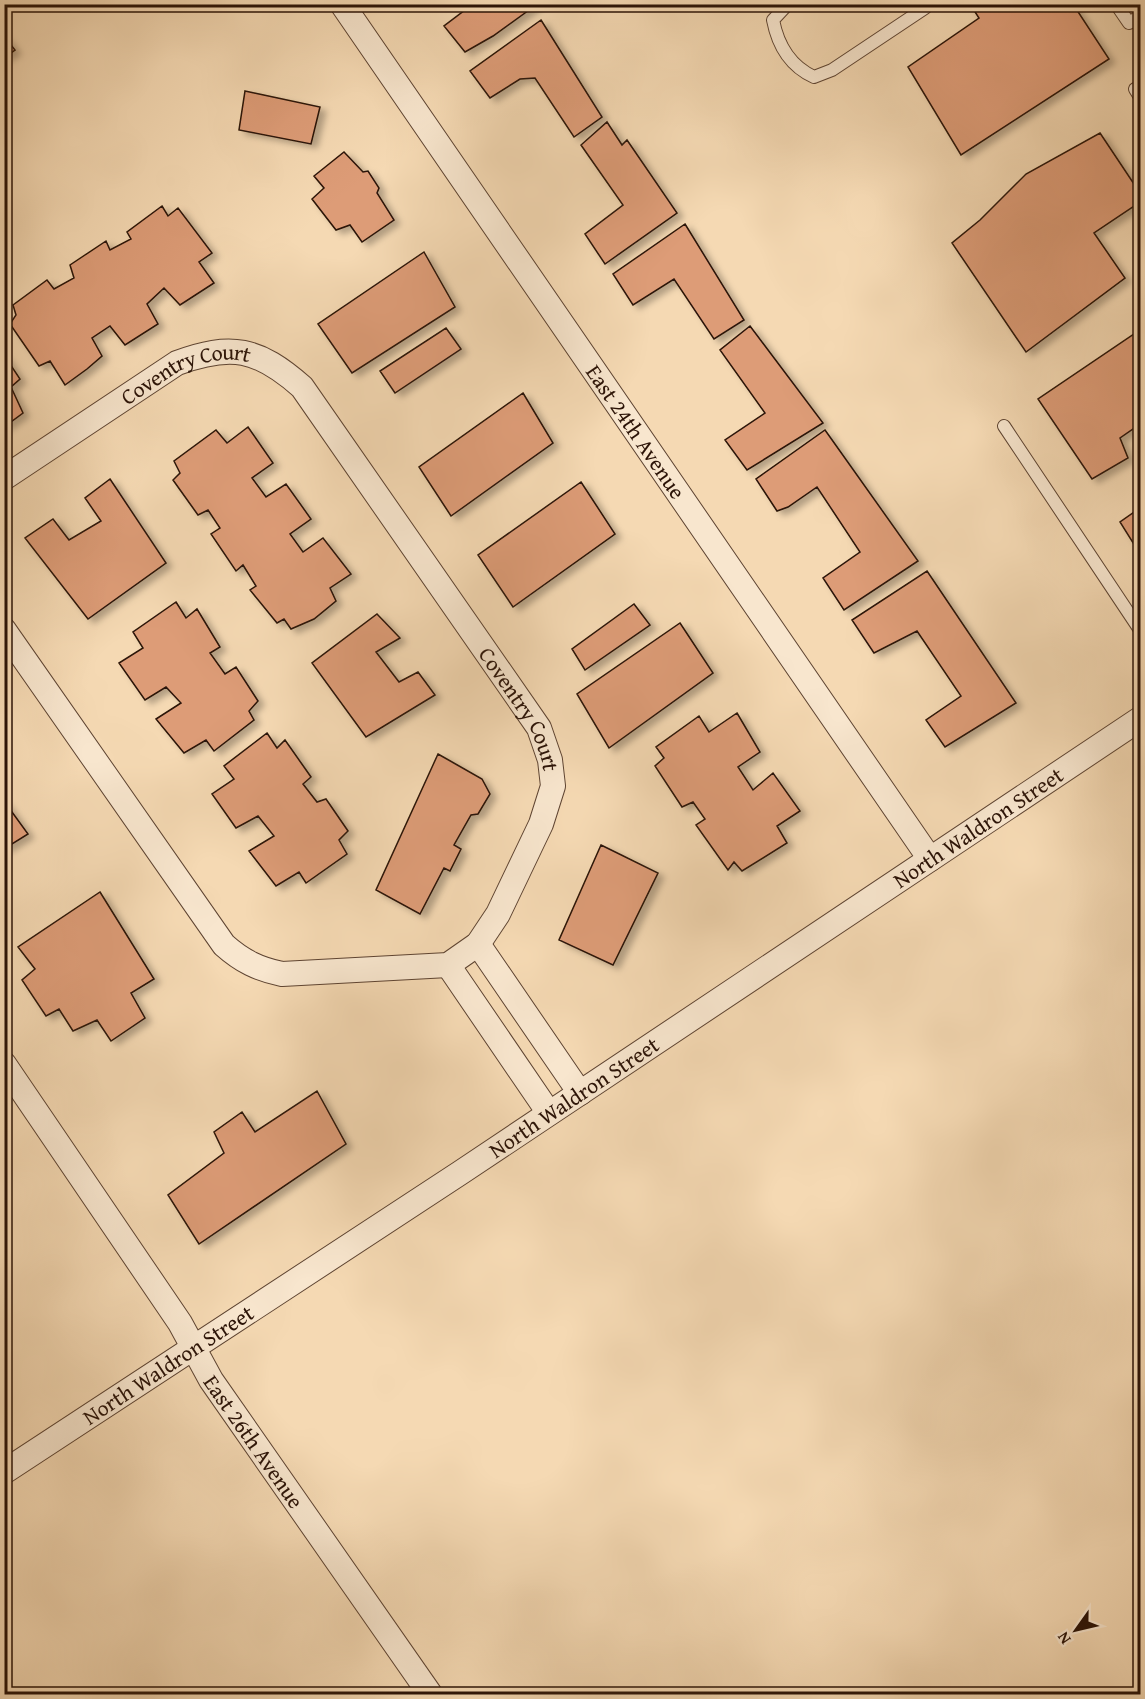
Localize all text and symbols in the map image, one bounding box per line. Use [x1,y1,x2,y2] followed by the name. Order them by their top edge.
[114,335,255,412] street label: Coventry Court
[578,358,694,505] street label: East 24th Avenue
[471,640,567,773] street label: Coventry Court
[886,759,1070,896] street label: North Waldron Street
[482,1028,665,1166] street label: North Waldron Street
[76,1297,260,1432] street label: North Waldron Street
[196,1368,312,1515] street label: East 26th Avenue
[1046,1600,1106,1660] north arrow
[1050,1627,1077,1650] text: N

